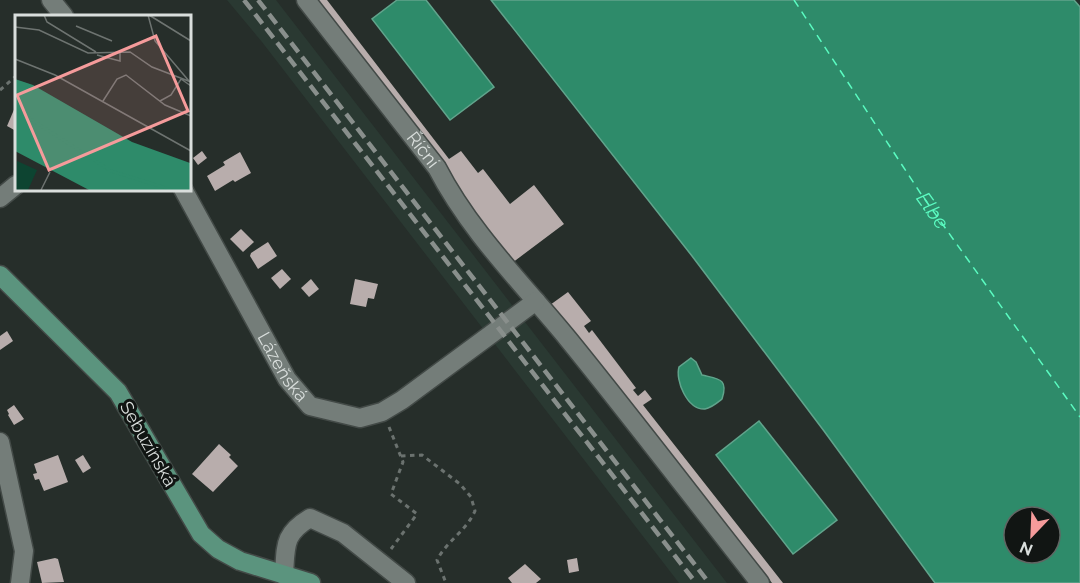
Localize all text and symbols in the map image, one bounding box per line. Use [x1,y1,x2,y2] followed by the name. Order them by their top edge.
[15,15,190,190] inset map
[403,127,444,172] street label: Říční
[911,187,954,234] water label: Elbe
[253,328,313,406] street label: Lázeňská
[116,398,181,490] street label: Sebuzínská
[1002,505,1062,565] north arrow
[1017,537,1036,559] text: N

